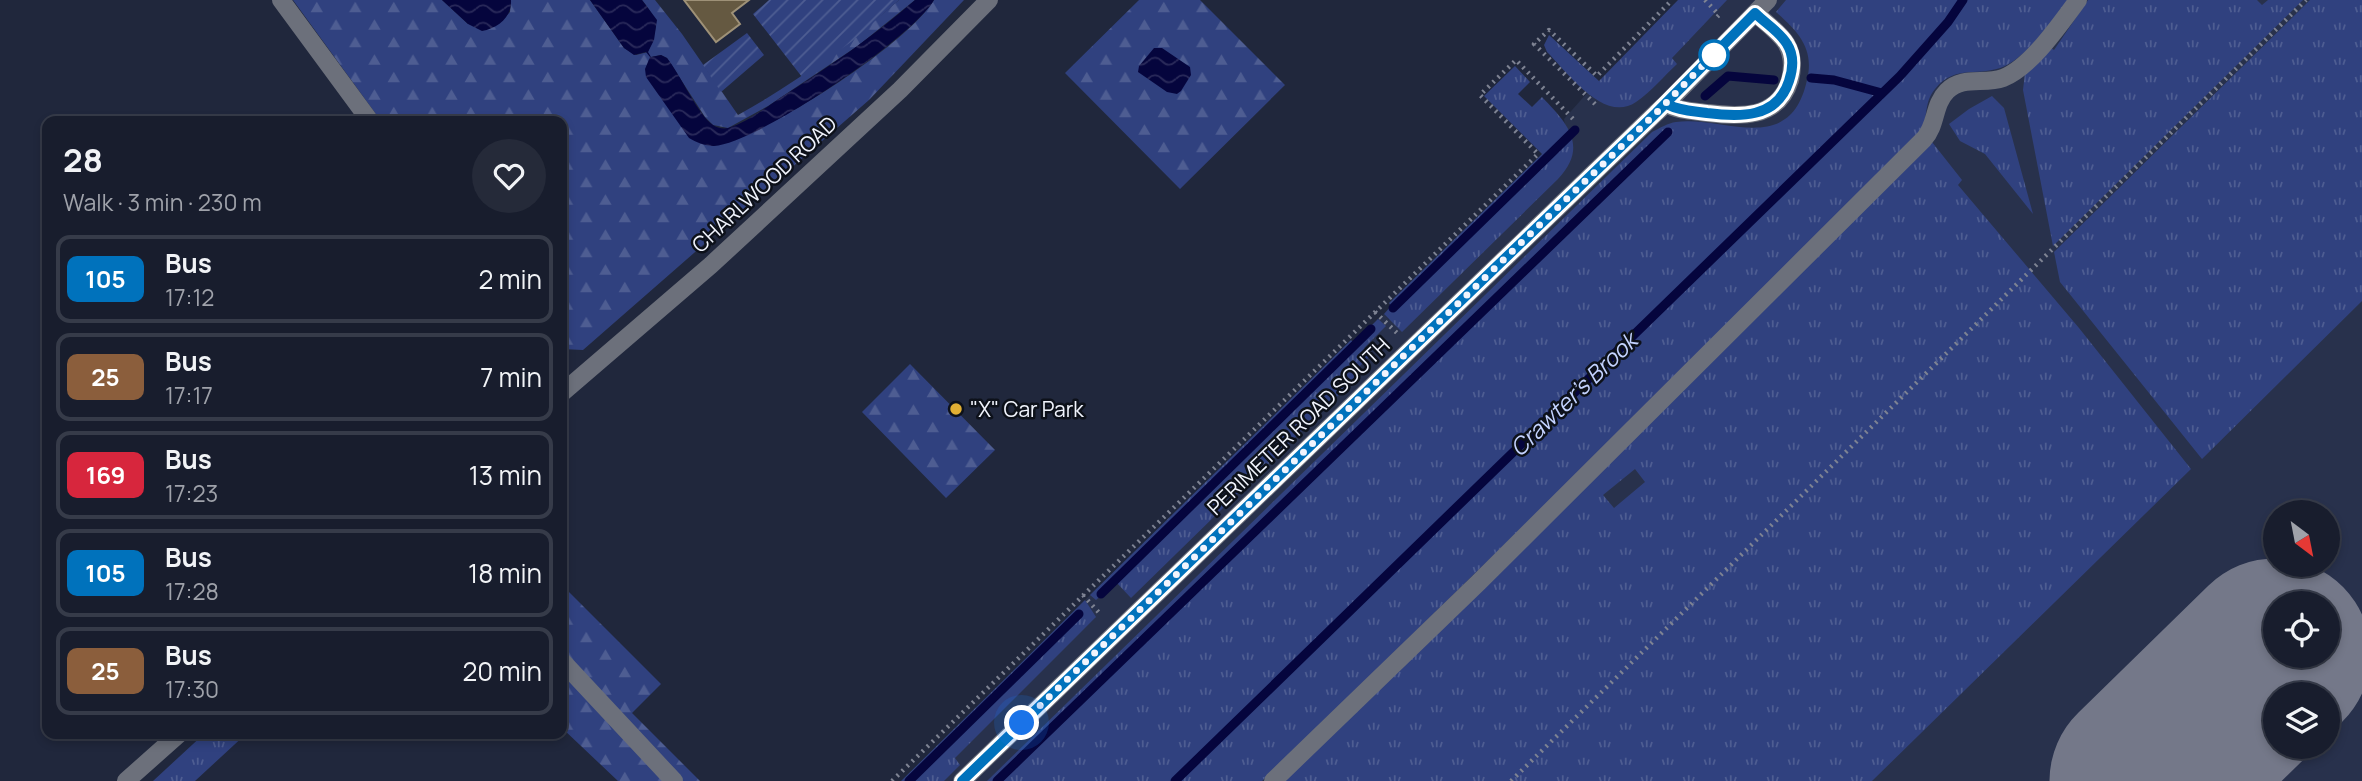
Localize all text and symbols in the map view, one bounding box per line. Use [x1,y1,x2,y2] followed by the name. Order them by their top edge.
[1699,40,1729,70] unlabelled marker
[686,110,842,258] street label: CHARLWOOD ROAD
[63,137,103,182] text: 28
[472,139,546,213] button: heart
[63,186,262,218] text: Walk · 3 min · 230 m
[165,245,212,281] text: Bus
[478,261,542,297] text: 2 min
[85,262,126,295] text: 105
[165,281,214,313] text: 17:12
[1502,323,1646,463] water label: Crawter's Brook
[1201,331,1395,521] street label: PERIMETER ROAD SOUTH
[165,343,212,379] text: Bus
[480,359,542,395] text: 7 min
[91,360,120,393] text: 25
[165,379,213,411] text: 17:17
[970,395,1084,423] place label: "X" Car Park
[948,401,964,417] marker: "X" Car Park
[165,441,212,477] text: Bus
[469,457,542,493] text: 13 min
[86,458,125,491] text: 169
[165,477,218,509] text: 17:23
[2263,500,2340,578] north arrow
[2263,500,2340,759] map controls
[165,539,212,575] text: Bus
[468,555,542,591] text: 18 min
[85,556,126,589] text: 105
[165,575,219,607] text: 17:28
[2263,591,2340,668] button: locate
[165,637,212,673] text: Bus
[463,653,542,689] text: 20 min
[91,654,120,687] text: 25
[165,673,219,705] text: 17:30
[2263,682,2340,759] button: layers
[1004,705,1039,740] your location

